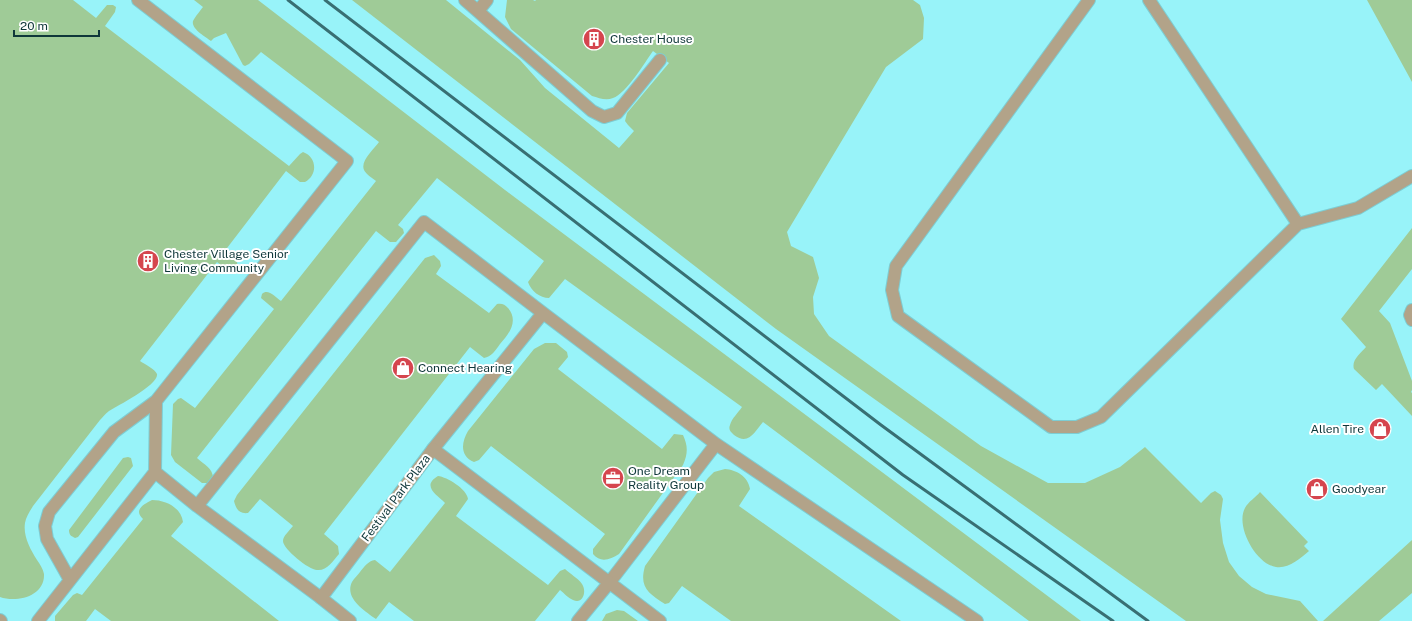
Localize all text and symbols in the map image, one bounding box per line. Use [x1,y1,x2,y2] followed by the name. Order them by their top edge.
[14,12,99,38] scale bar
[20,19,48,33] text: 20 m
[581,26,607,52] building icon: Chester House
[610,32,693,46] place label: Chester House
[164,247,289,275] place label: Chester Village Senior Living Community
[135,248,161,274] building icon: Chester Village Senior Living Community
[390,355,416,381] shop icon: Connect Hearing
[418,361,512,375] place label: Connect Hearing
[1367,416,1393,442] shop icon: Allen Tire
[1310,422,1364,436] place label: Allen Tire
[359,452,433,544] street label: Festival Park Plaza
[628,464,704,492] place label: One Dream Reality Group
[600,465,626,491] office icon: One Dream Reality Group
[1304,476,1330,502] shop icon: Goodyear
[1332,482,1386,496] place label: Goodyear

